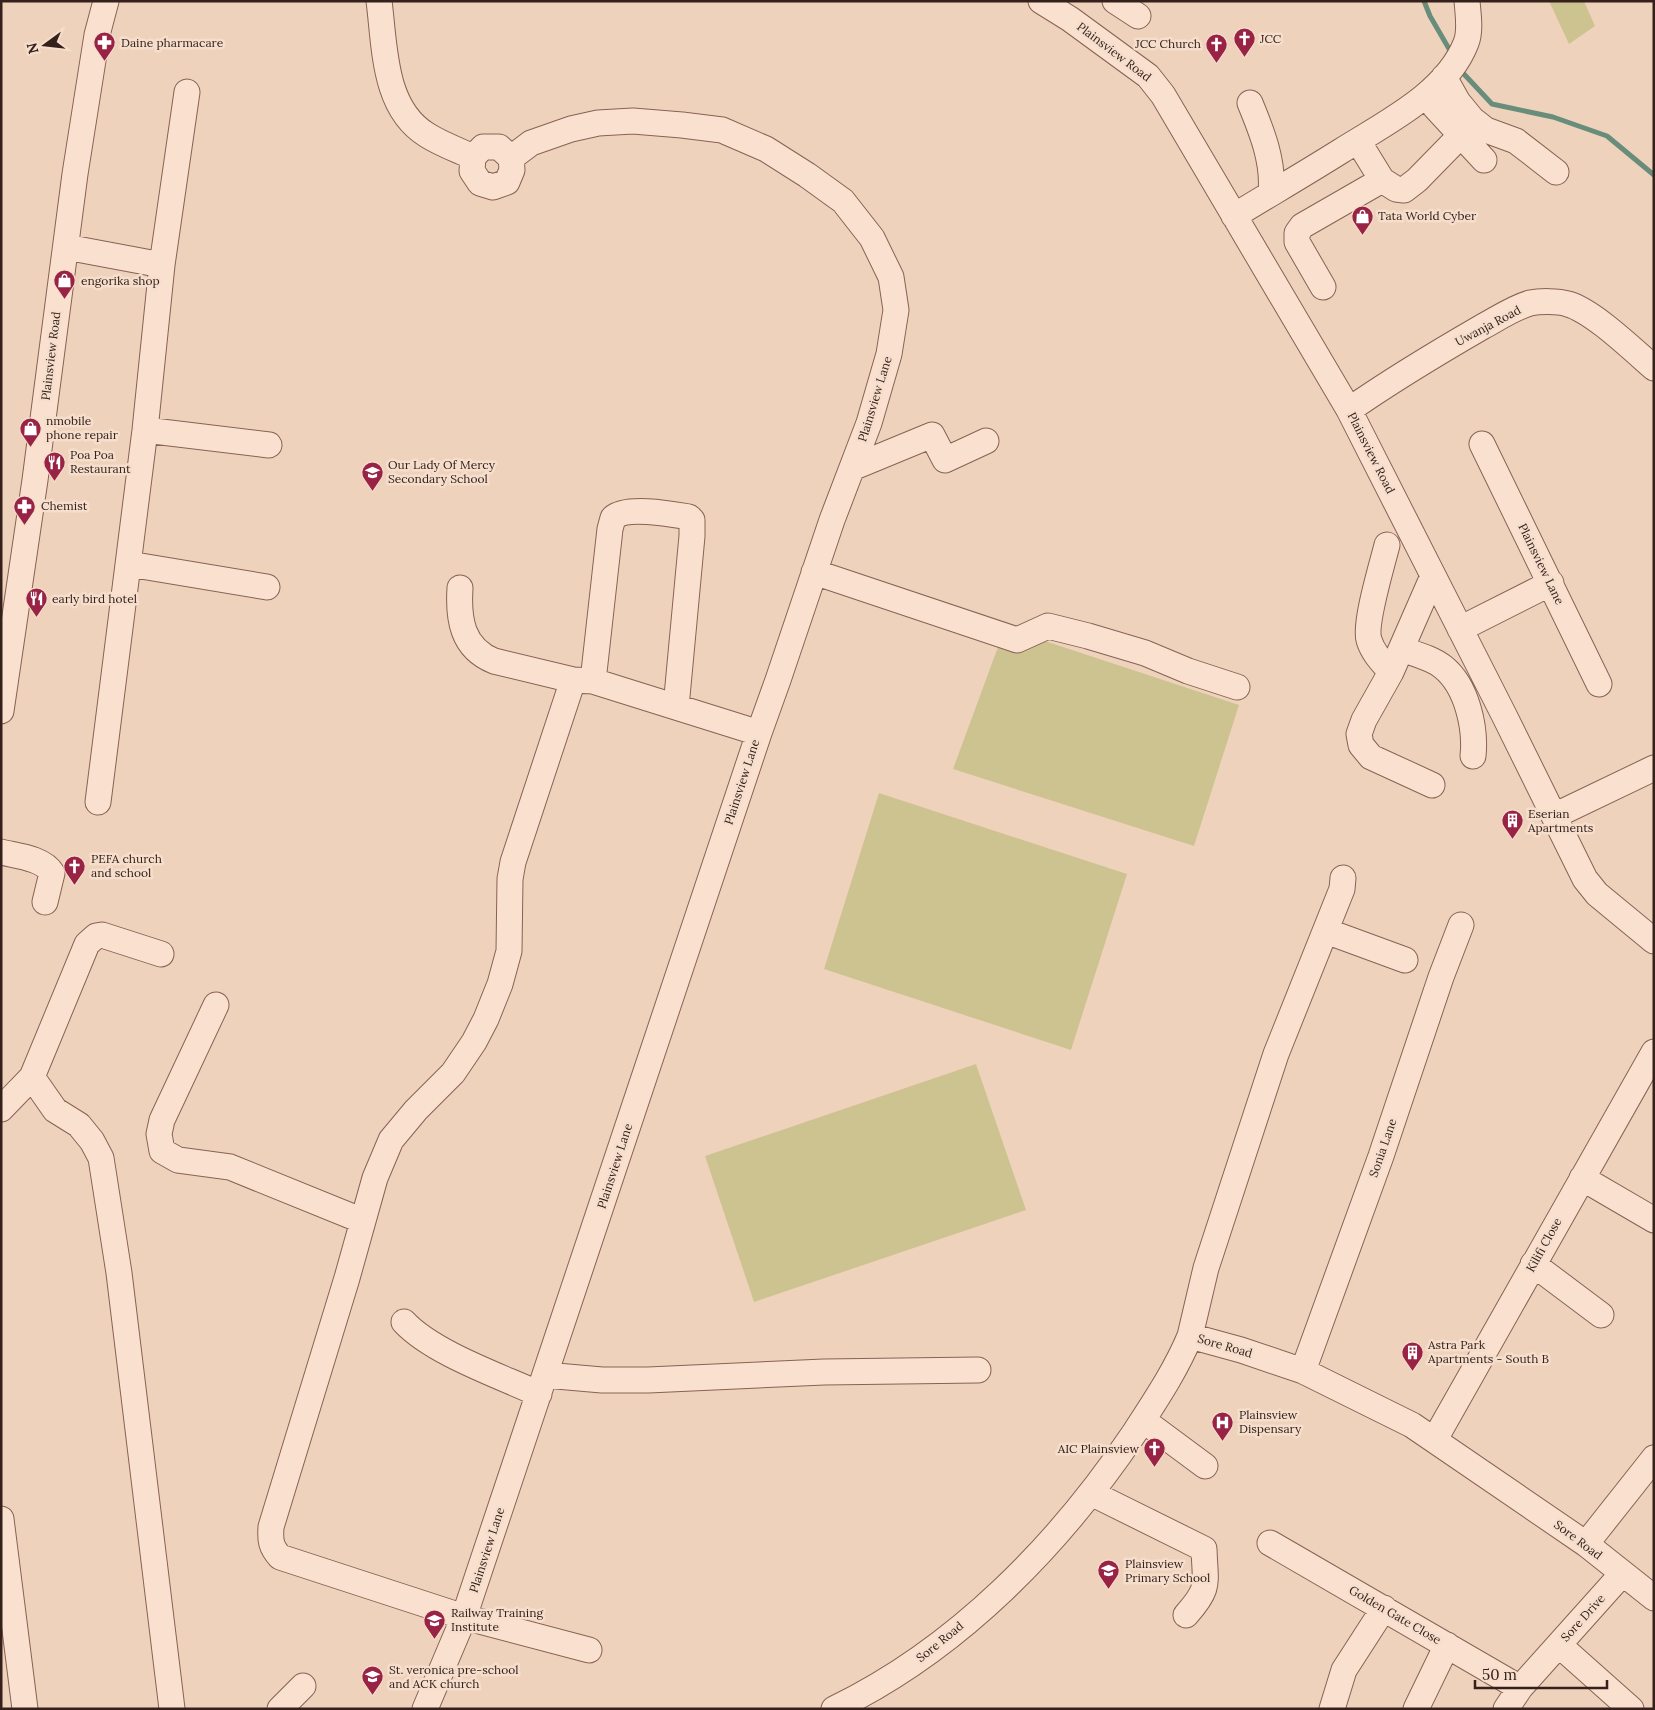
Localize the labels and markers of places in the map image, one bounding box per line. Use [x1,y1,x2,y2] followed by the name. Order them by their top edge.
[1232,27,1256,58] church icon: JCC
[93,31,117,62] pharmacy icon: Daine pharmacare
[1259,31,1282,46] place label: JCC
[1205,32,1229,63] church icon: JCC Church
[121,35,224,50] place label: Daine pharmacare
[1134,36,1201,51] place label: JCC Church
[1350,204,1374,235] shop icon: Tata World Cyber
[1378,208,1477,223] place label: Tata World Cyber
[53,269,77,300] shop icon: engorika shop
[81,273,160,288] place label: engorika shop
[46,413,119,442] place label: nmobile phone repair
[18,416,42,447] shop icon: nmobile phone repair
[70,447,131,476] place label: Poa Poa Restaurant
[42,450,66,481] restaurant icon: Poa Poa Restaurant
[388,457,496,486] place label: Our Lady Of Mercy Secondary School
[360,460,384,491] school or university icon: Our Lady Of Mercy Secondary School
[13,494,37,525] pharmacy icon: Chemist
[41,498,88,513] place label: Chemist
[24,587,48,618] restaurant icon: early bird hotel
[52,591,137,606] place label: early bird hotel
[1527,806,1594,835] place label: Eserian Apartments
[1500,809,1524,840] building icon: Eserian Apartments
[91,851,162,880] place label: PEFA church and school
[63,854,87,885] church icon: PEFA church and school
[1427,1337,1549,1366] place label: Astra Park Apartments - South B
[1400,1340,1424,1371] building icon: Astra Park Apartments - South B
[1239,1407,1302,1436] place label: Plainsview Dispensary
[1211,1410,1235,1441] hospital icon: Plainsview Dispensary
[1143,1437,1167,1468] church icon: AIC Plainsview
[1057,1441,1139,1456] place label: AIC Plainsview
[1125,1556,1210,1585] place label: Plainsview Primary School
[1097,1559,1121,1590] school or university icon: Plainsview Primary School
[451,1605,543,1634] place label: Railway Training Institute
[423,1608,447,1639] school or university icon: Railway Training Institute
[389,1662,519,1691] place label: St. veronica pre-school and ACK church
[361,1665,385,1696] school or university icon: St. veronica pre-school and ACK church

